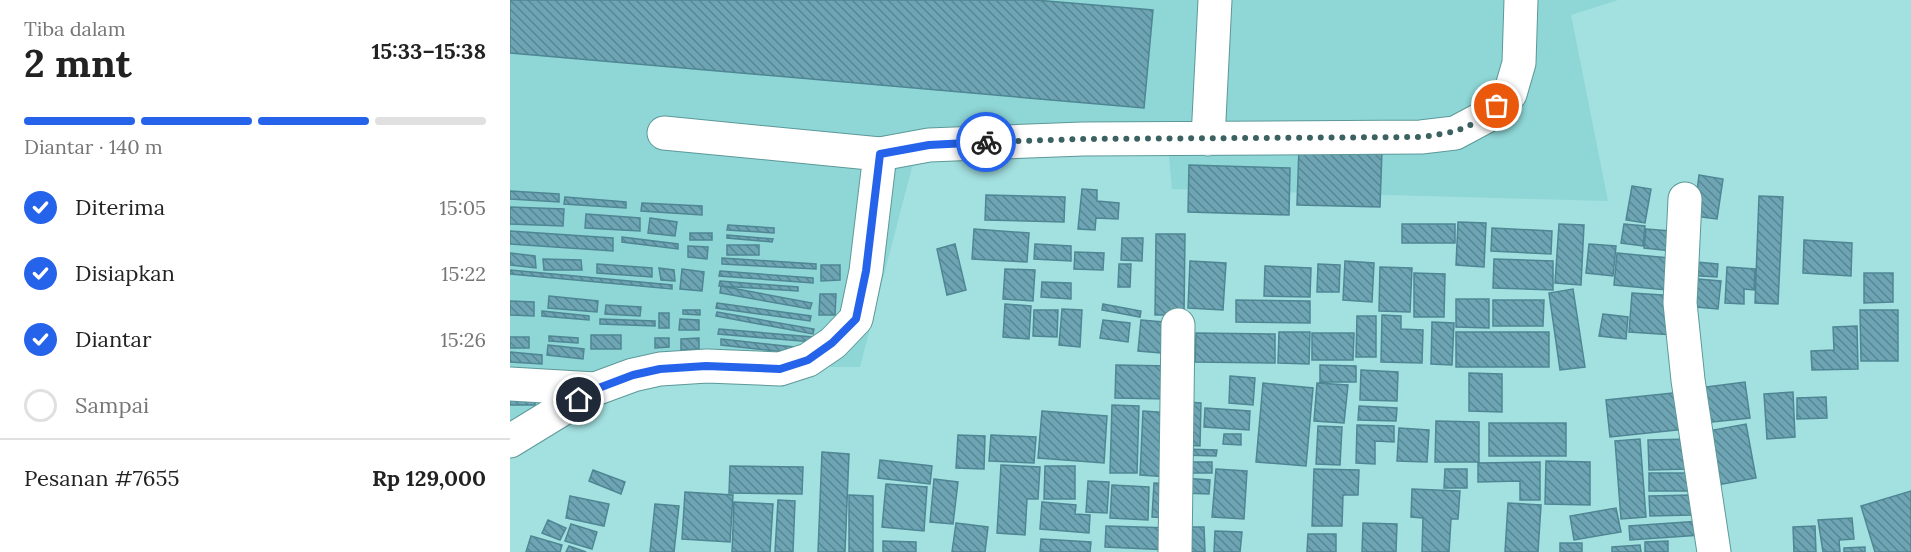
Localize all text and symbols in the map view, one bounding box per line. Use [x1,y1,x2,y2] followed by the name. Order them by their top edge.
[24,16,126,41] text: Tiba dalam
[371,37,486,65] text: 15:33–15:38
[24,38,132,88] text: 2 mnt
[1471,80,1522,131] pin
[1480,89,1513,122] icon: bag
[956,112,1016,172] courier
[970,126,1003,159] icon: bike
[24,134,163,159] text: Diantar · 140 m
[24,191,57,224] icon: check
[75,193,165,221] text: Diterima
[440,195,486,220] text: 15:05
[24,257,57,290] icon: check
[75,259,175,287] text: Disiapkan
[441,261,486,286] text: 15:22
[24,323,57,356] icon: check
[75,325,151,353] text: Diantar
[441,327,486,352] text: 15:26
[553,374,604,425] pin
[562,383,595,416] icon: home
[75,391,149,419] text: Sampai
[24,464,180,492] text: Pesanan #7655
[372,464,486,492] text: Rp 129,000

